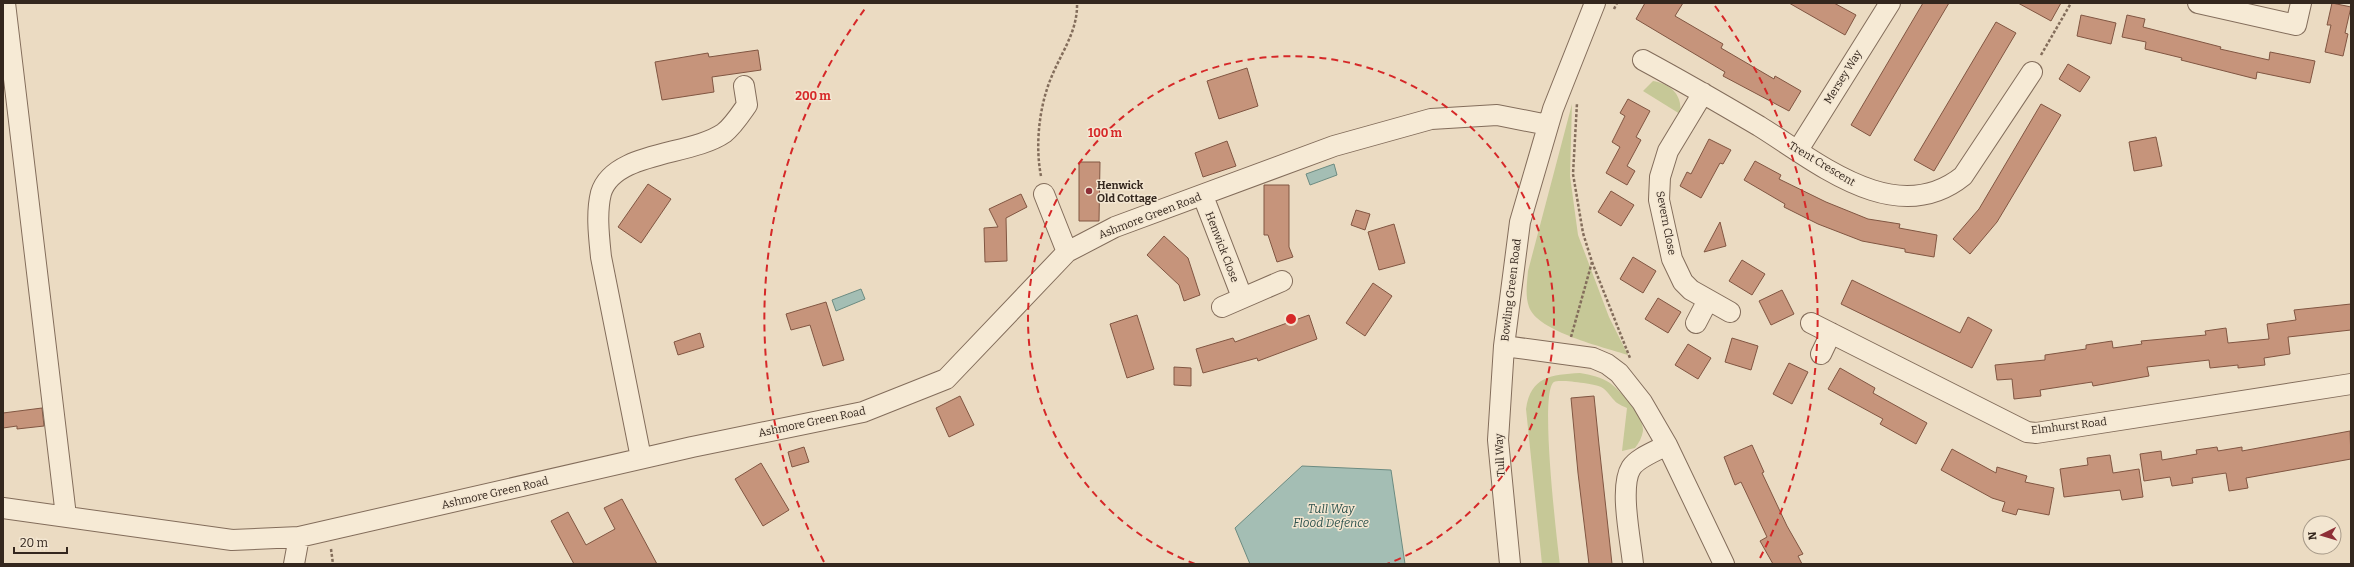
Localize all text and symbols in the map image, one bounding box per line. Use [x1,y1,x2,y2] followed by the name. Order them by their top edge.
[1821,47,1865,106] street label: Mersey Way
[795,89,831,103] text: 200 m
[1088,126,1123,140] text: 100 m
[1787,139,1858,189] street label: Trent Crescent
[1097,179,1157,205] place label: Henwick Old Cottage
[1084,186,1094,196] marker: Henwick Old Cottage
[1097,190,1204,242] street label: Ashmore Green Road
[1653,190,1679,256] street label: Severn Close
[1203,210,1241,284] street label: Henwick Close
[1498,237,1524,342] street label: Bowling Green Road
[1284,312,1298,326] centre of rings
[757,404,867,440] street label: Ashmore Green Road
[2030,415,2108,437] street label: Elmhurst Road
[1492,433,1508,477] street label: Tull Way
[440,474,550,512] street label: Ashmore Green Road
[1293,502,1369,530] water label: Tull Way Flood Defence
[2302,515,2342,555] north arrow
[14,529,67,555] scale bar
[2306,531,2319,541] text: N
[20,536,49,550] text: 20 m

